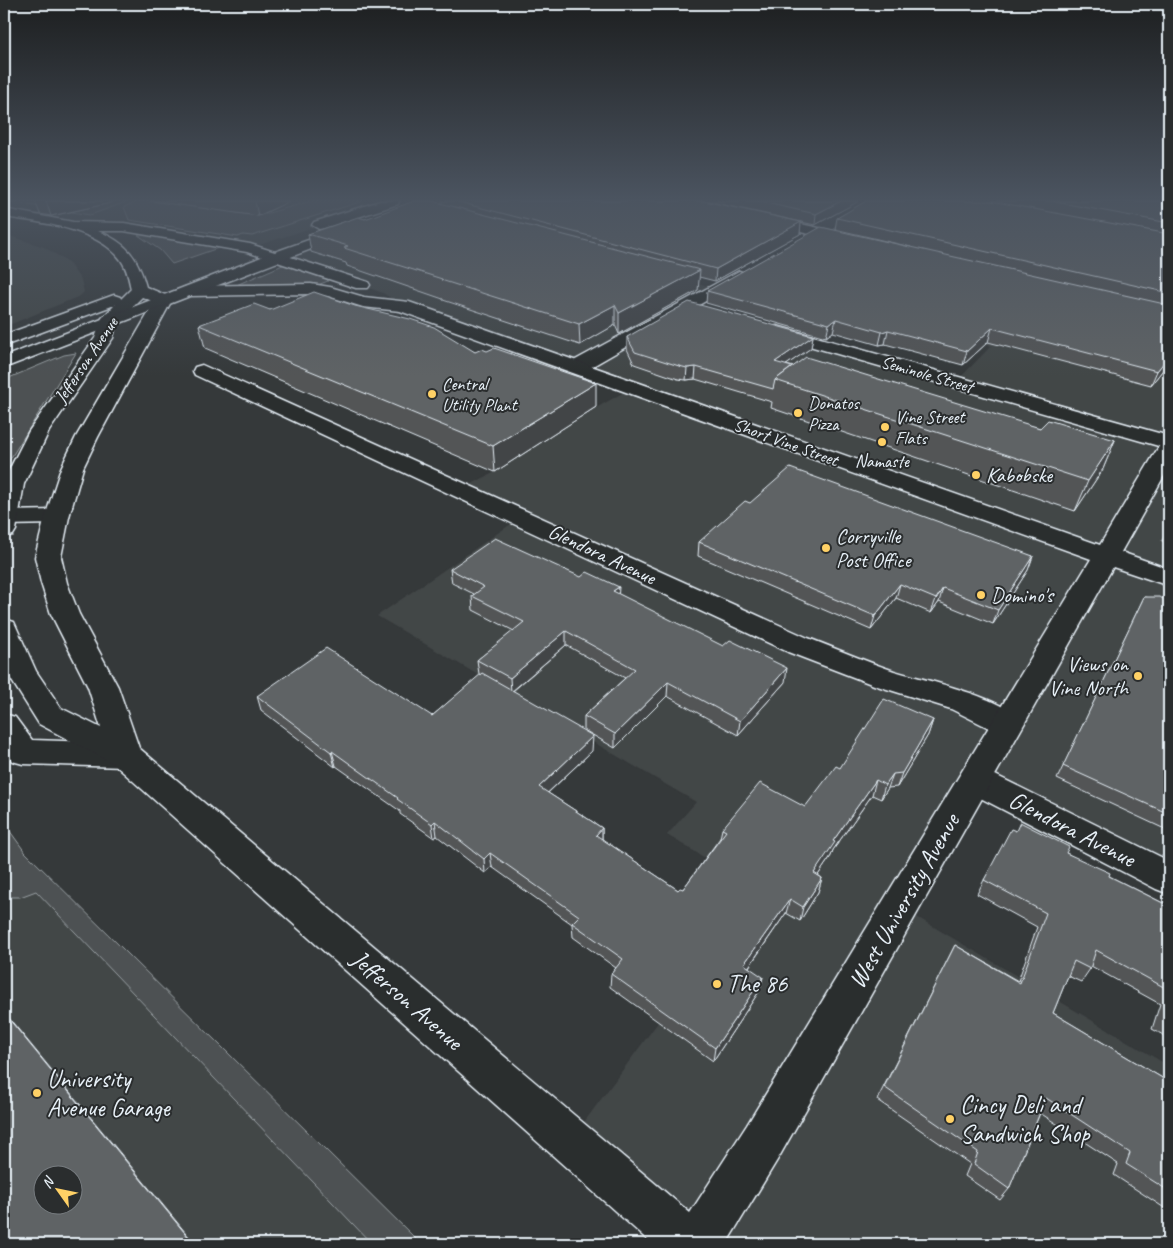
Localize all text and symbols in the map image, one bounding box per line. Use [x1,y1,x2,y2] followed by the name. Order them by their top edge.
[49,312,123,408] street label: Jefferson Avenue
[879,350,978,398] street label: Seminole Street
[442,373,519,416] place label: Central Utility Plant
[426,388,438,400] marker: Central Utility Plant
[808,392,861,435] place label: Donatos Pizza
[895,406,966,449] place label: Vine Street Flats
[792,407,804,419] marker: Donatos Pizza
[731,413,843,472] street label: Short Vine Street
[879,421,891,433] marker: Vine Street Flats
[876,436,888,448] marker: Namaste
[855,450,910,472] place label: Namaste
[986,462,1053,488] place label: Kabobske
[970,469,982,481] marker: Kabobske
[544,518,661,591] street label: Glendora Avenue
[836,523,913,573] place label: Corryville Post Office
[820,542,832,554] marker: Corryville Post Office
[991,582,1055,608] place label: Domino's
[975,589,987,601] marker: Domino's
[1049,651,1130,701] place label: Views on Vine North
[1132,670,1144,682] marker: Views on Vine North
[1003,784,1142,875] street label: Glendora Avenue
[841,806,968,994] street label: West University Avenue
[344,942,471,1058] street label: Jefferson Avenue
[727,968,788,1000] place label: The 86
[711,978,723,990] marker: The 86
[47,1063,172,1124] place label: University Avenue Garage
[31,1087,43,1099] marker: University Avenue Garage
[960,1089,1091,1150] place label: Cincy Deli and Sandwich Shop
[944,1113,956,1125] marker: Cincy Deli and Sandwich Shop
[32,1166,82,1216] north arrow
[38,1173,58,1191] text: N

